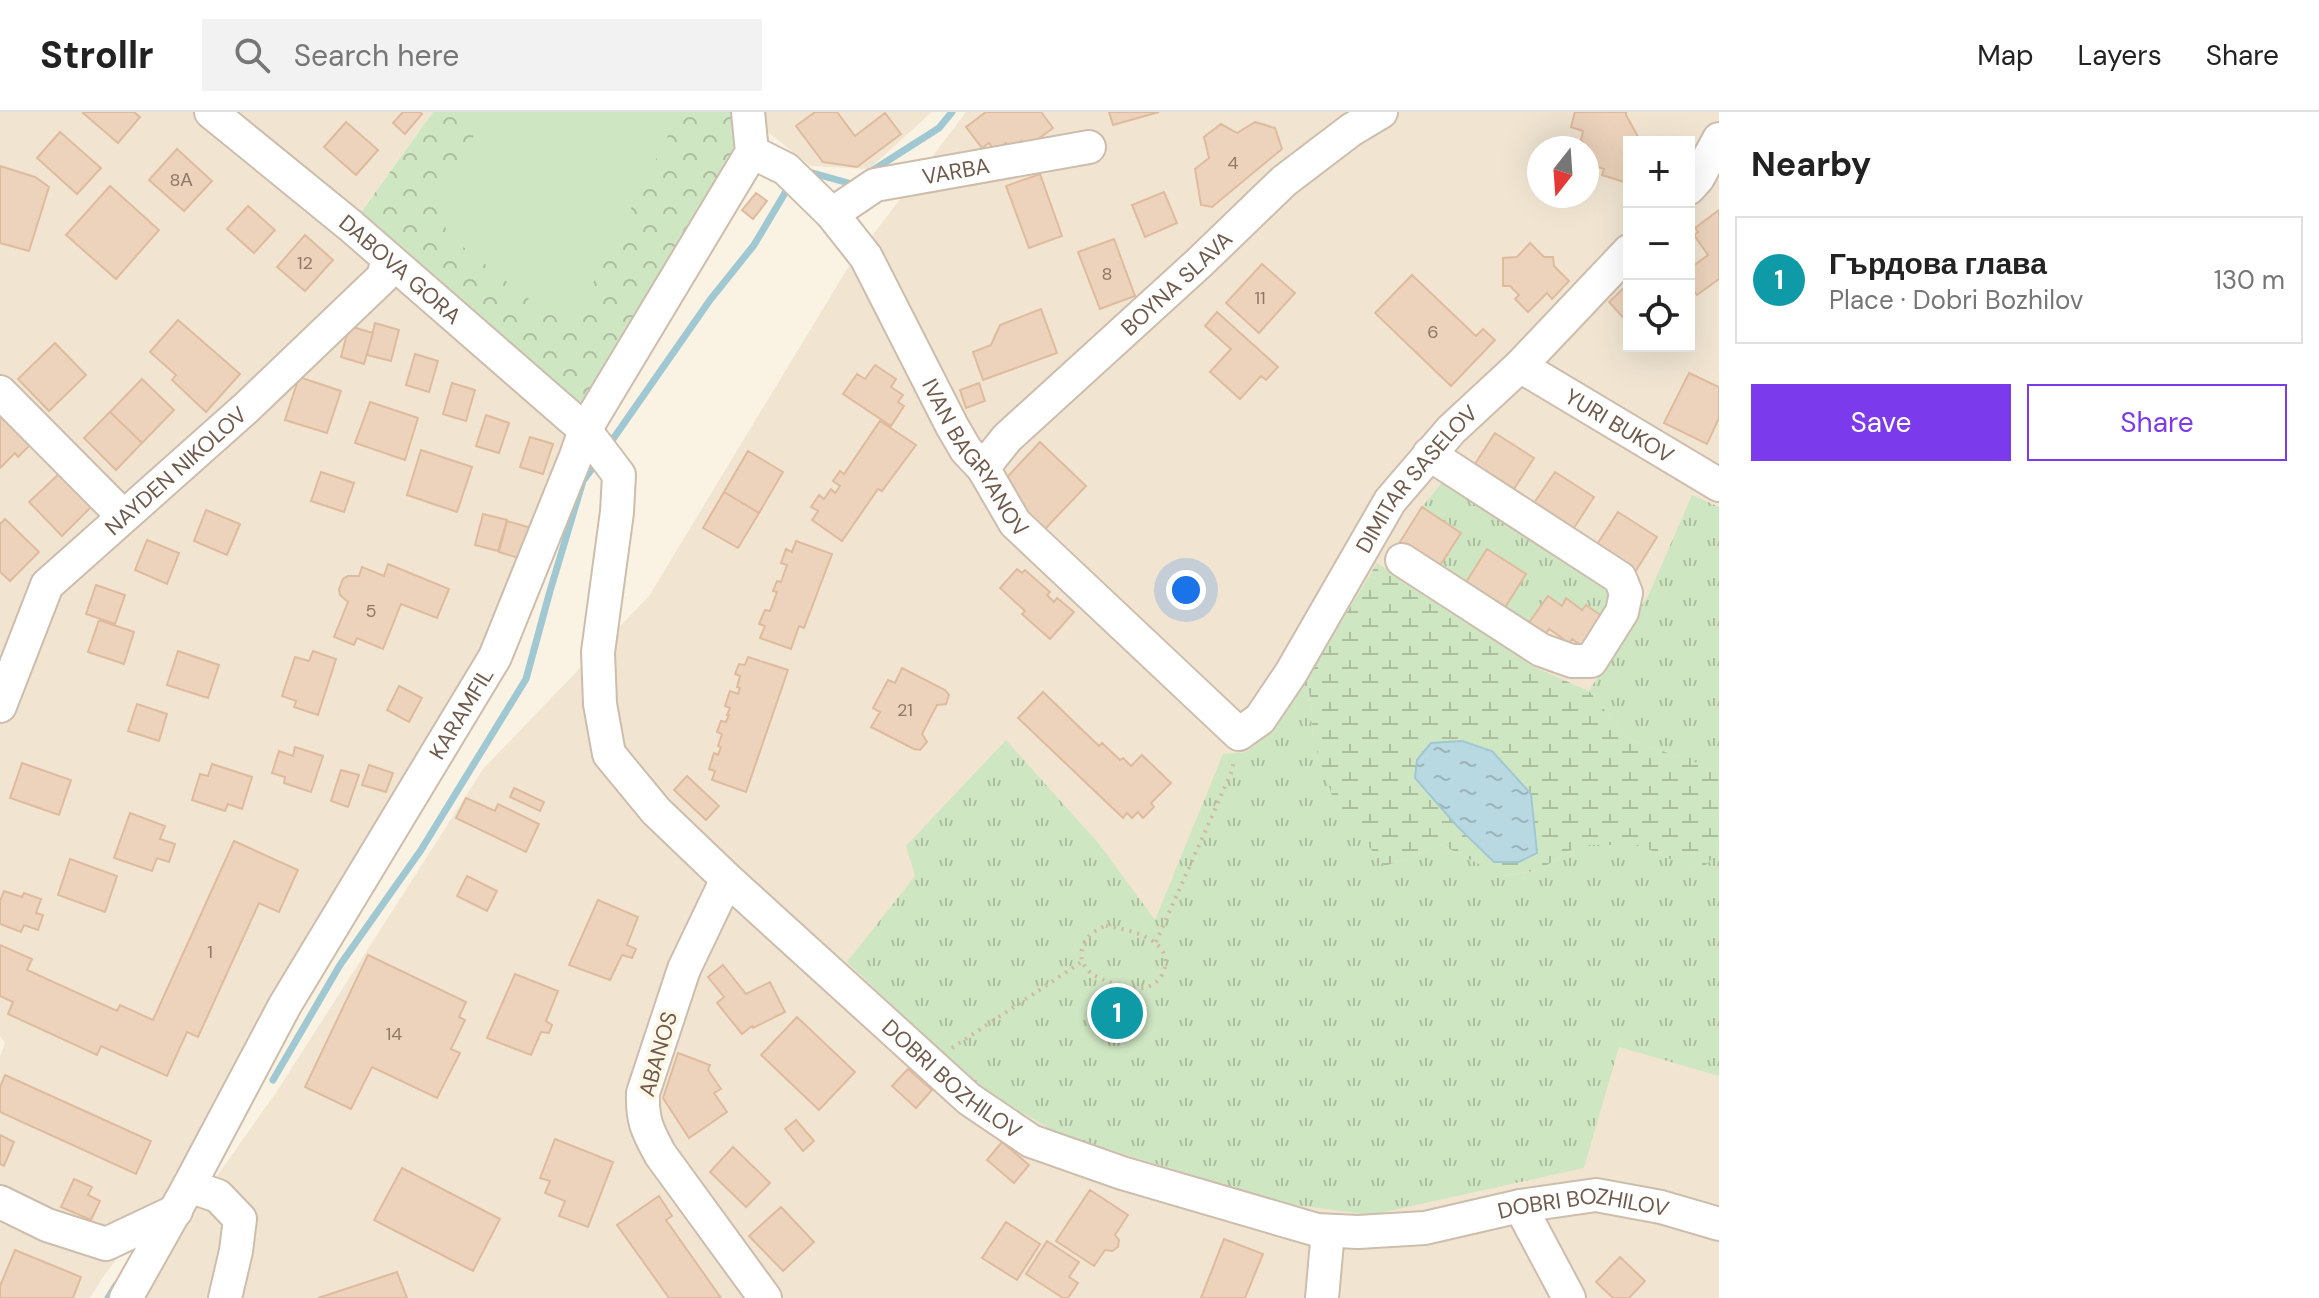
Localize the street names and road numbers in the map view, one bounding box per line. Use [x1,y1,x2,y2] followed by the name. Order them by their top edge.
[920,150,992,191] street label: VARBA
[333,208,467,330] street label: DABOVA GORA
[1115,224,1238,342] street label: BOYNA SLAVA
[916,374,1035,543] street label: IVAN BAGRYANOV
[1560,382,1680,469] street label: YURI BUKOV
[1349,398,1484,558] street label: DIMITAR SASELOV
[99,400,253,541] street label: NAYDEN NIKOLOV
[422,662,500,765] street label: KARAMFIL
[632,1008,684,1100] street label: ABANOS
[876,1013,1028,1145] street label: DOBRI BOZHILOV
[1495,1181,1673,1225] street label: DOBRI BOZHILOV

